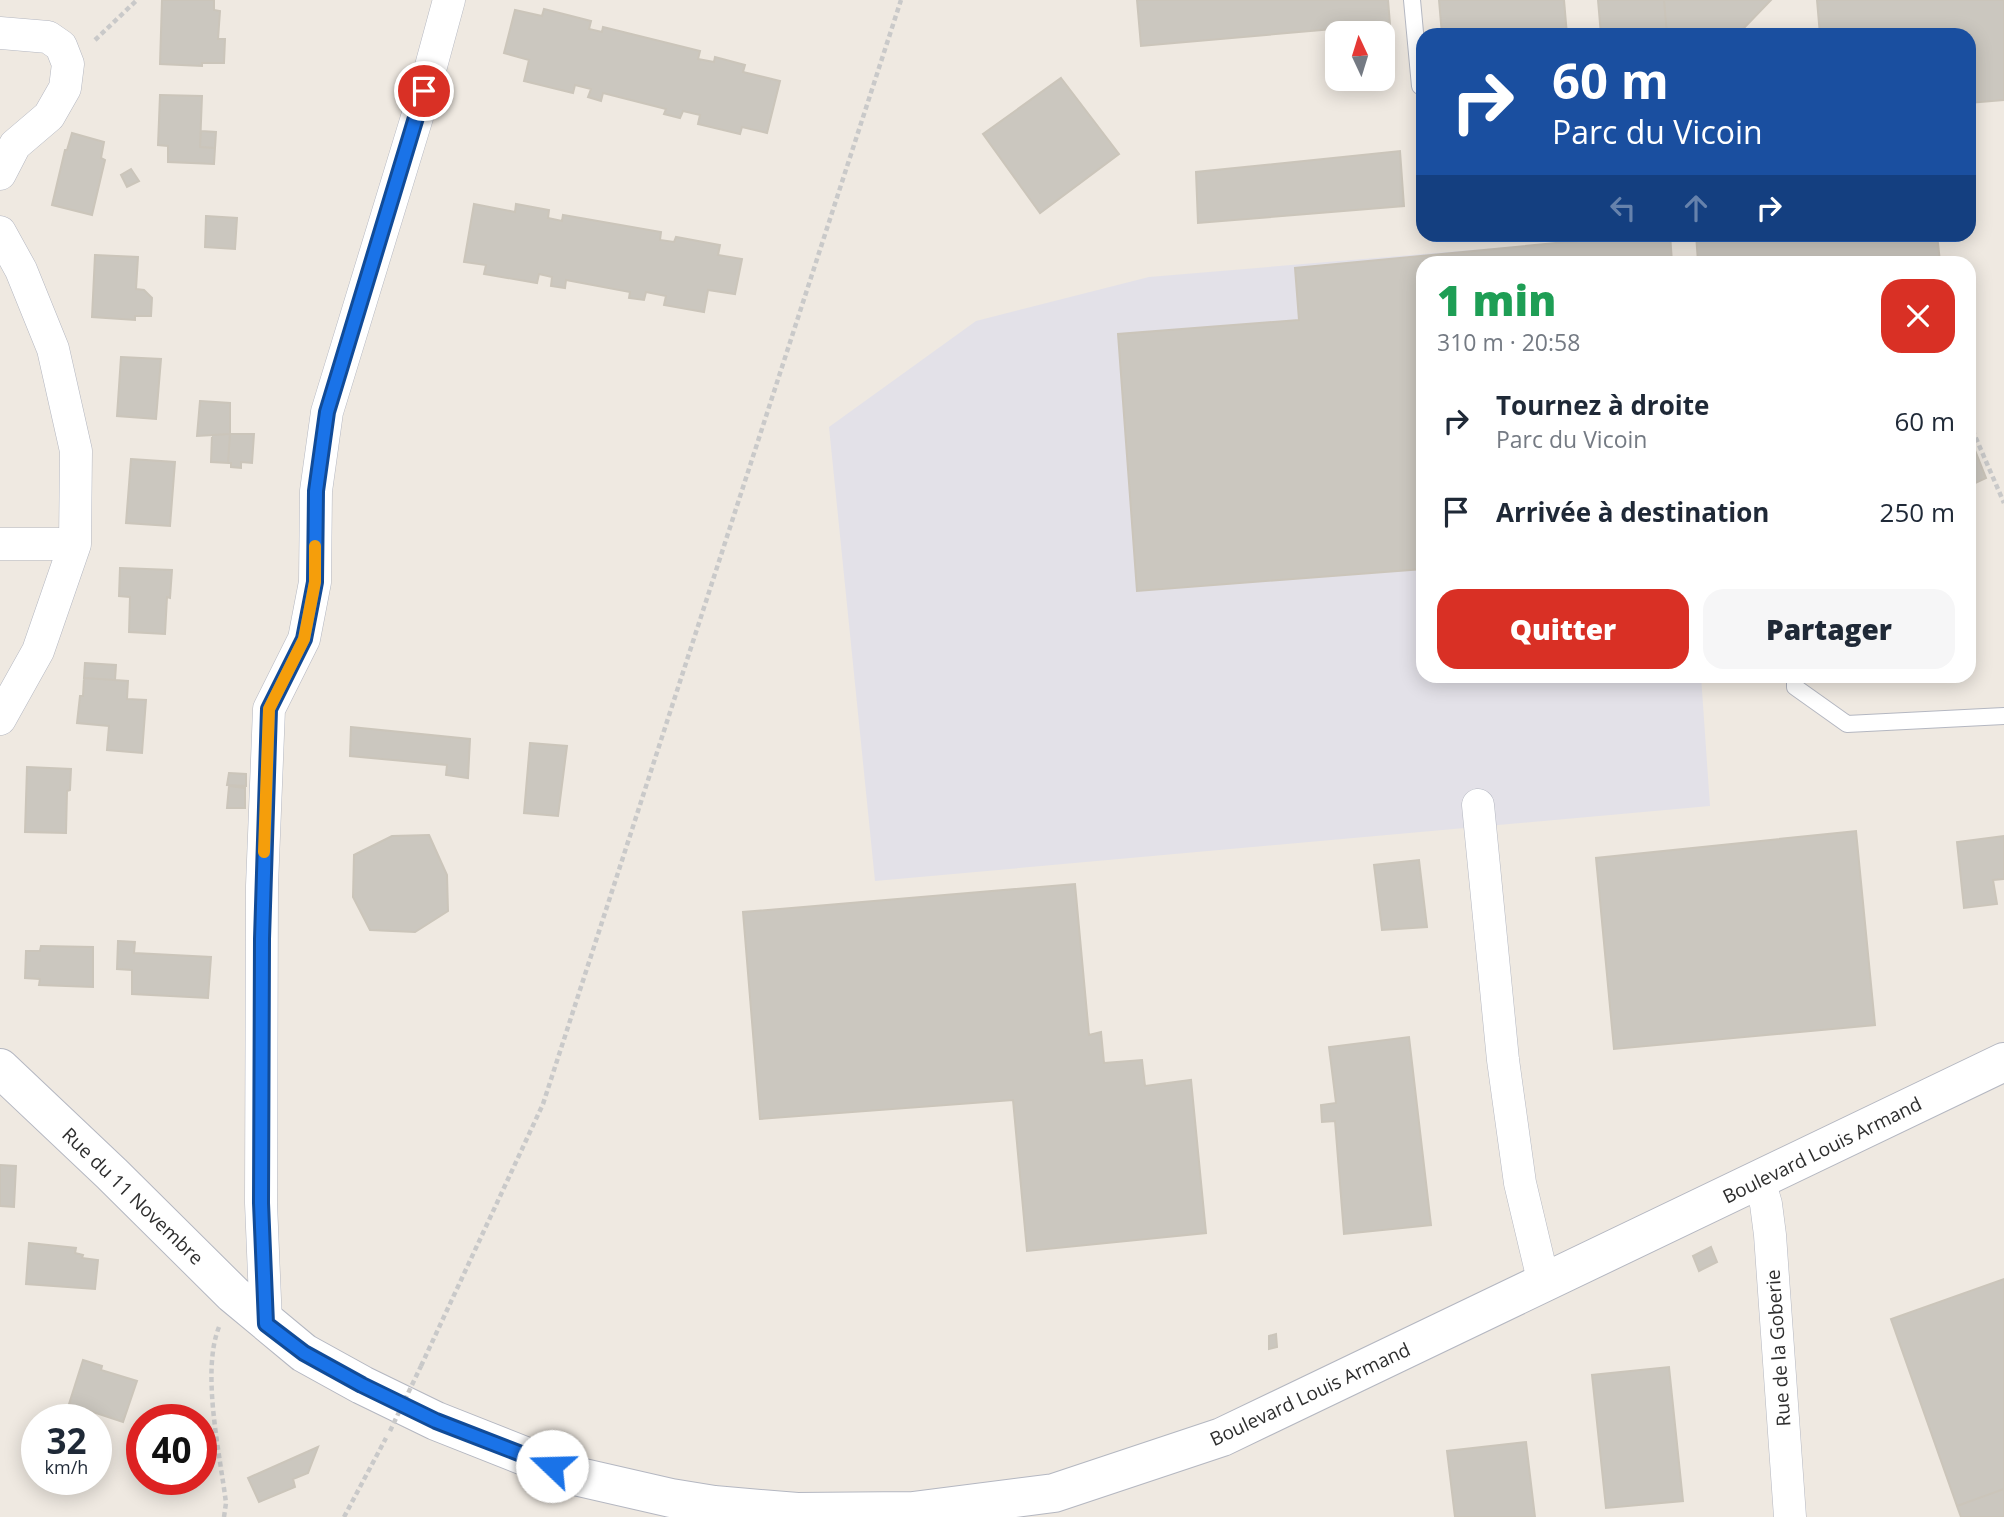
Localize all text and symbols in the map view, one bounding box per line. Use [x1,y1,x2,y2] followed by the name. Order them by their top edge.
[1325,21,1395,91] north arrow
[1325,21,1395,91] map controls
[1552,47,1669,113] text: 60 m
[1437,56,1528,147] icon: right
[394,61,454,121] pin
[405,72,443,110] icon: arrive
[1552,110,1763,153] text: Parc du Vicoin
[1604,189,1642,227] icon: left
[1677,189,1715,227] icon: ahead
[1750,189,1788,227] icon: right
[1437,271,1556,328] text: 1 min
[1881,279,1955,353] button: close
[1437,326,1580,358] text: 310 m · 20:58
[1496,387,1709,423] text: Tournez à droite
[1437,402,1475,440] icon: right
[1894,403,1955,439] text: 60 m
[1496,423,1647,455] text: Parc du Vicoin
[1437,493,1475,531] icon: arrive
[1496,494,1769,530] text: Arrivée à destination
[1880,494,1955,530] text: 250 m
[1437,589,1689,669] button: Quitter
[1703,589,1955,669] button: Partager
[1718,1090,1926,1210] street label: Boulevard Louis Armand
[57,1122,209,1270] street label: Rue du 11 Novembre
[1760,1269,1796,1427] street label: Rue de la Goberie
[1206,1336,1414,1452] street label: Boulevard Louis Armand
[126,1404,217,1495] speed limit sign: 40
[46,1417,87,1464] text: 32
[515,1429,589,1503] position arrow
[45,1455,88,1479] text: km/h

